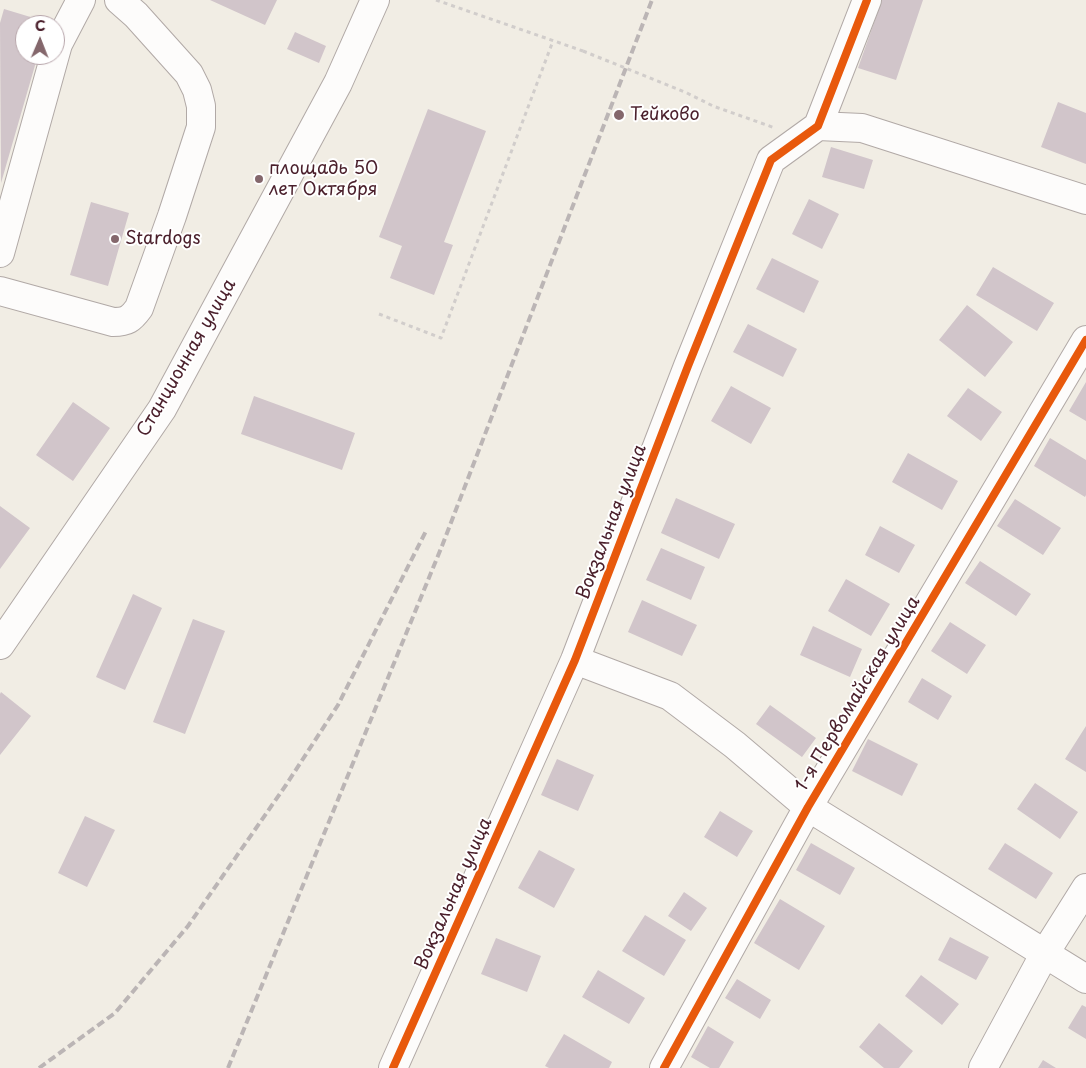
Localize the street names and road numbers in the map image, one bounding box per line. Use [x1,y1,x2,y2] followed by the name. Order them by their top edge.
[133,275,241,441] street label: Станционная улица
[572,441,652,603] street label: Вокзальная улица
[791,592,925,796] street label: 1-я Первомайская улица
[411,815,497,973] street label: Вокзальная улица

